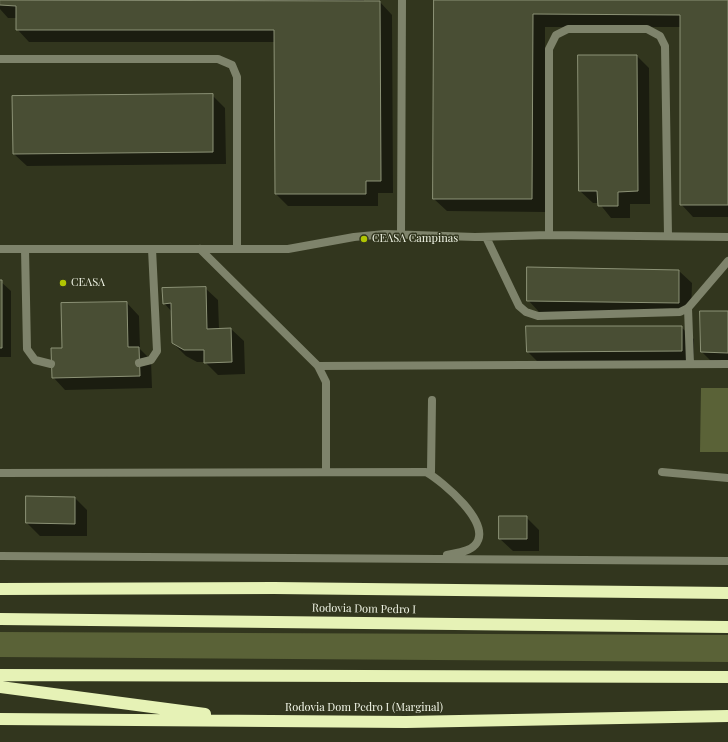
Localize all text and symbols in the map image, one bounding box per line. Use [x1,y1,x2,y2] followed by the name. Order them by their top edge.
[372,232,458,246] place label: CEASA Campinas
[359,234,369,244] marker: CEASA Campinas
[71,276,105,290] place label: CEASA
[58,278,68,288] marker: CEASA
[312,601,416,617] street label: Rodovia Dom Pedro I
[285,701,443,715] street label: Rodovia Dom Pedro I (Marginal)

